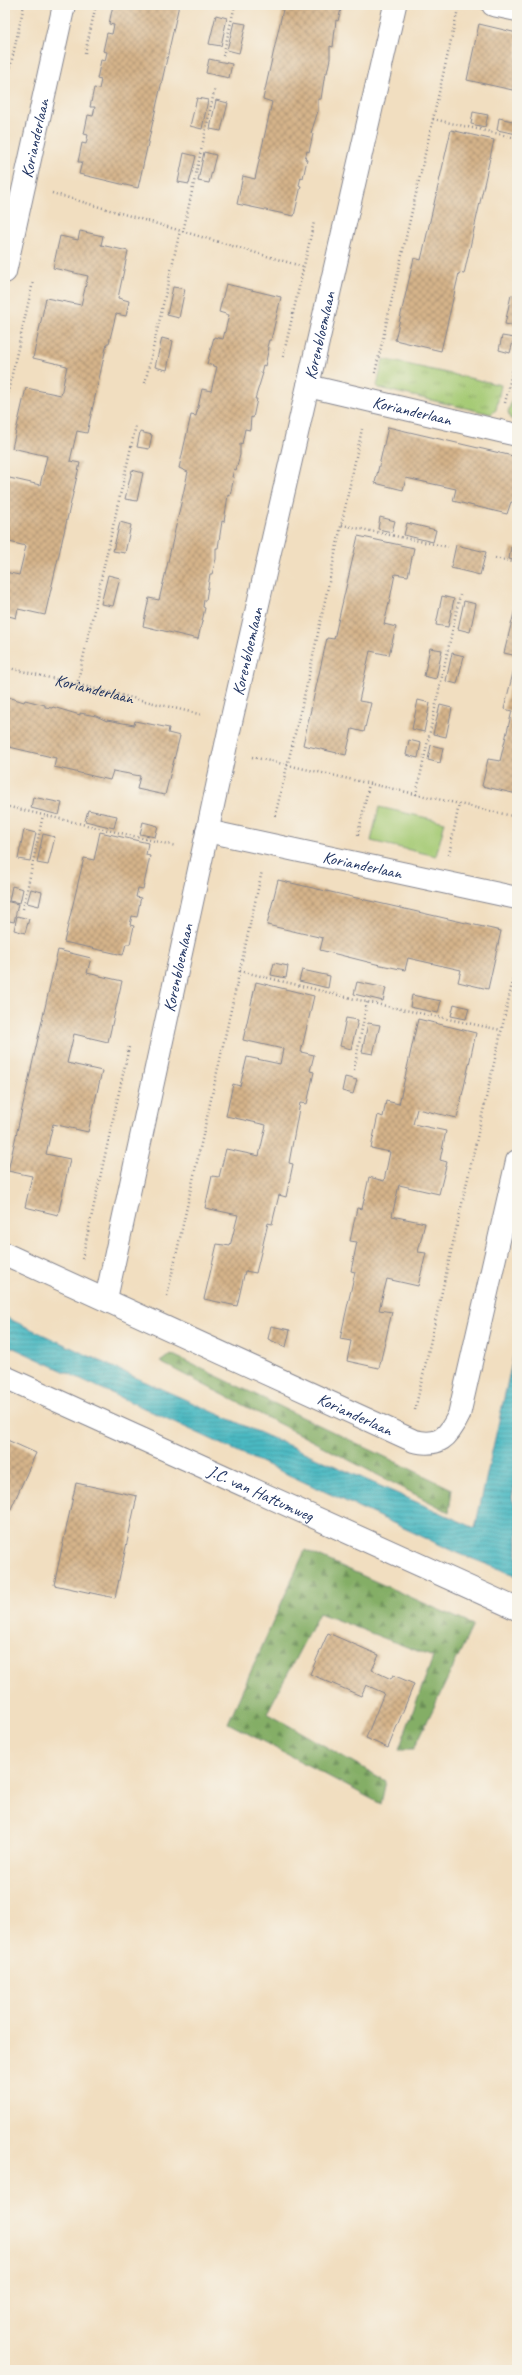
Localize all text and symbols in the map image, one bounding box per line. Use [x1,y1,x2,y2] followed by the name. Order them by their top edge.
[16,96,54,180] street label: Korianderlaan
[300,288,340,381] street label: Korenbloemlaan
[371,392,455,431] street label: Korianderlaan
[227,604,268,697] street label: Korenbloemlaan
[53,669,137,709] street label: Korianderlaan
[321,846,405,884] street label: Korianderlaan
[159,921,198,1014] street label: Korenbloemlaan
[314,1388,397,1441] street label: Korianderlaan
[204,1460,318,1527] street label: J.C. van Hattumweg

